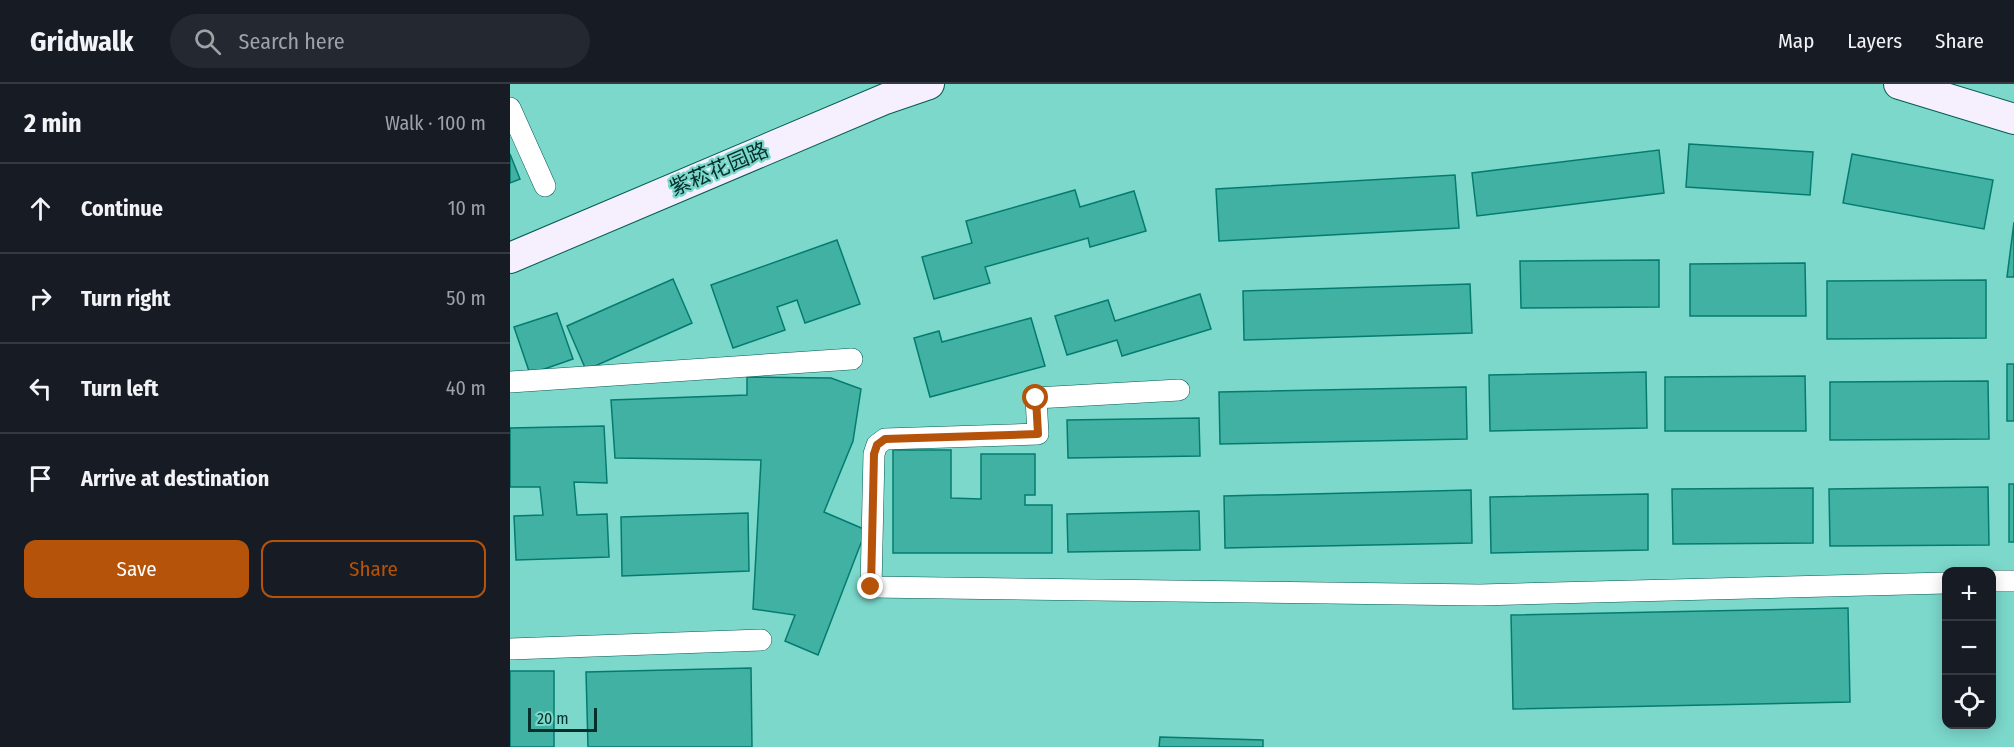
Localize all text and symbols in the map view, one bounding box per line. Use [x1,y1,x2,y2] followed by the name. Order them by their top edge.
[170,14,590,68] search box
[30,25,134,58] text: Gridwalk
[191,25,224,58] icon: search
[239,28,345,55] text: Search here
[1778,28,1814,54] text: Map
[1847,28,1902,54] text: Layers
[1935,28,1984,54] text: Share
[24,108,82,139] text: 2 min
[385,111,486,135] text: Walk · 100 m
[666,137,772,201] street label: 紫菘花园路
[24,192,57,225] icon: ahead
[81,195,163,222] text: Continue
[448,196,486,220] text: 10 m
[24,282,57,315] icon: right
[81,285,170,312] text: Turn right
[446,286,486,310] text: 50 m
[24,372,57,405] icon: left
[81,375,159,402] text: Turn left
[446,376,486,400] text: 40 m
[1022,384,1048,410] route start
[24,462,57,495] icon: arrive
[81,465,269,492] text: Arrive at destination
[24,540,249,598] button: Save
[261,540,486,598] button: Share
[1942,567,1996,729] map controls
[1942,567,1996,621] button: +
[857,573,883,599] route end
[1942,621,1996,675] button: −
[1942,675,1996,729] button: locate
[528,705,597,732] scale bar
[537,709,568,728] text: 20 m

